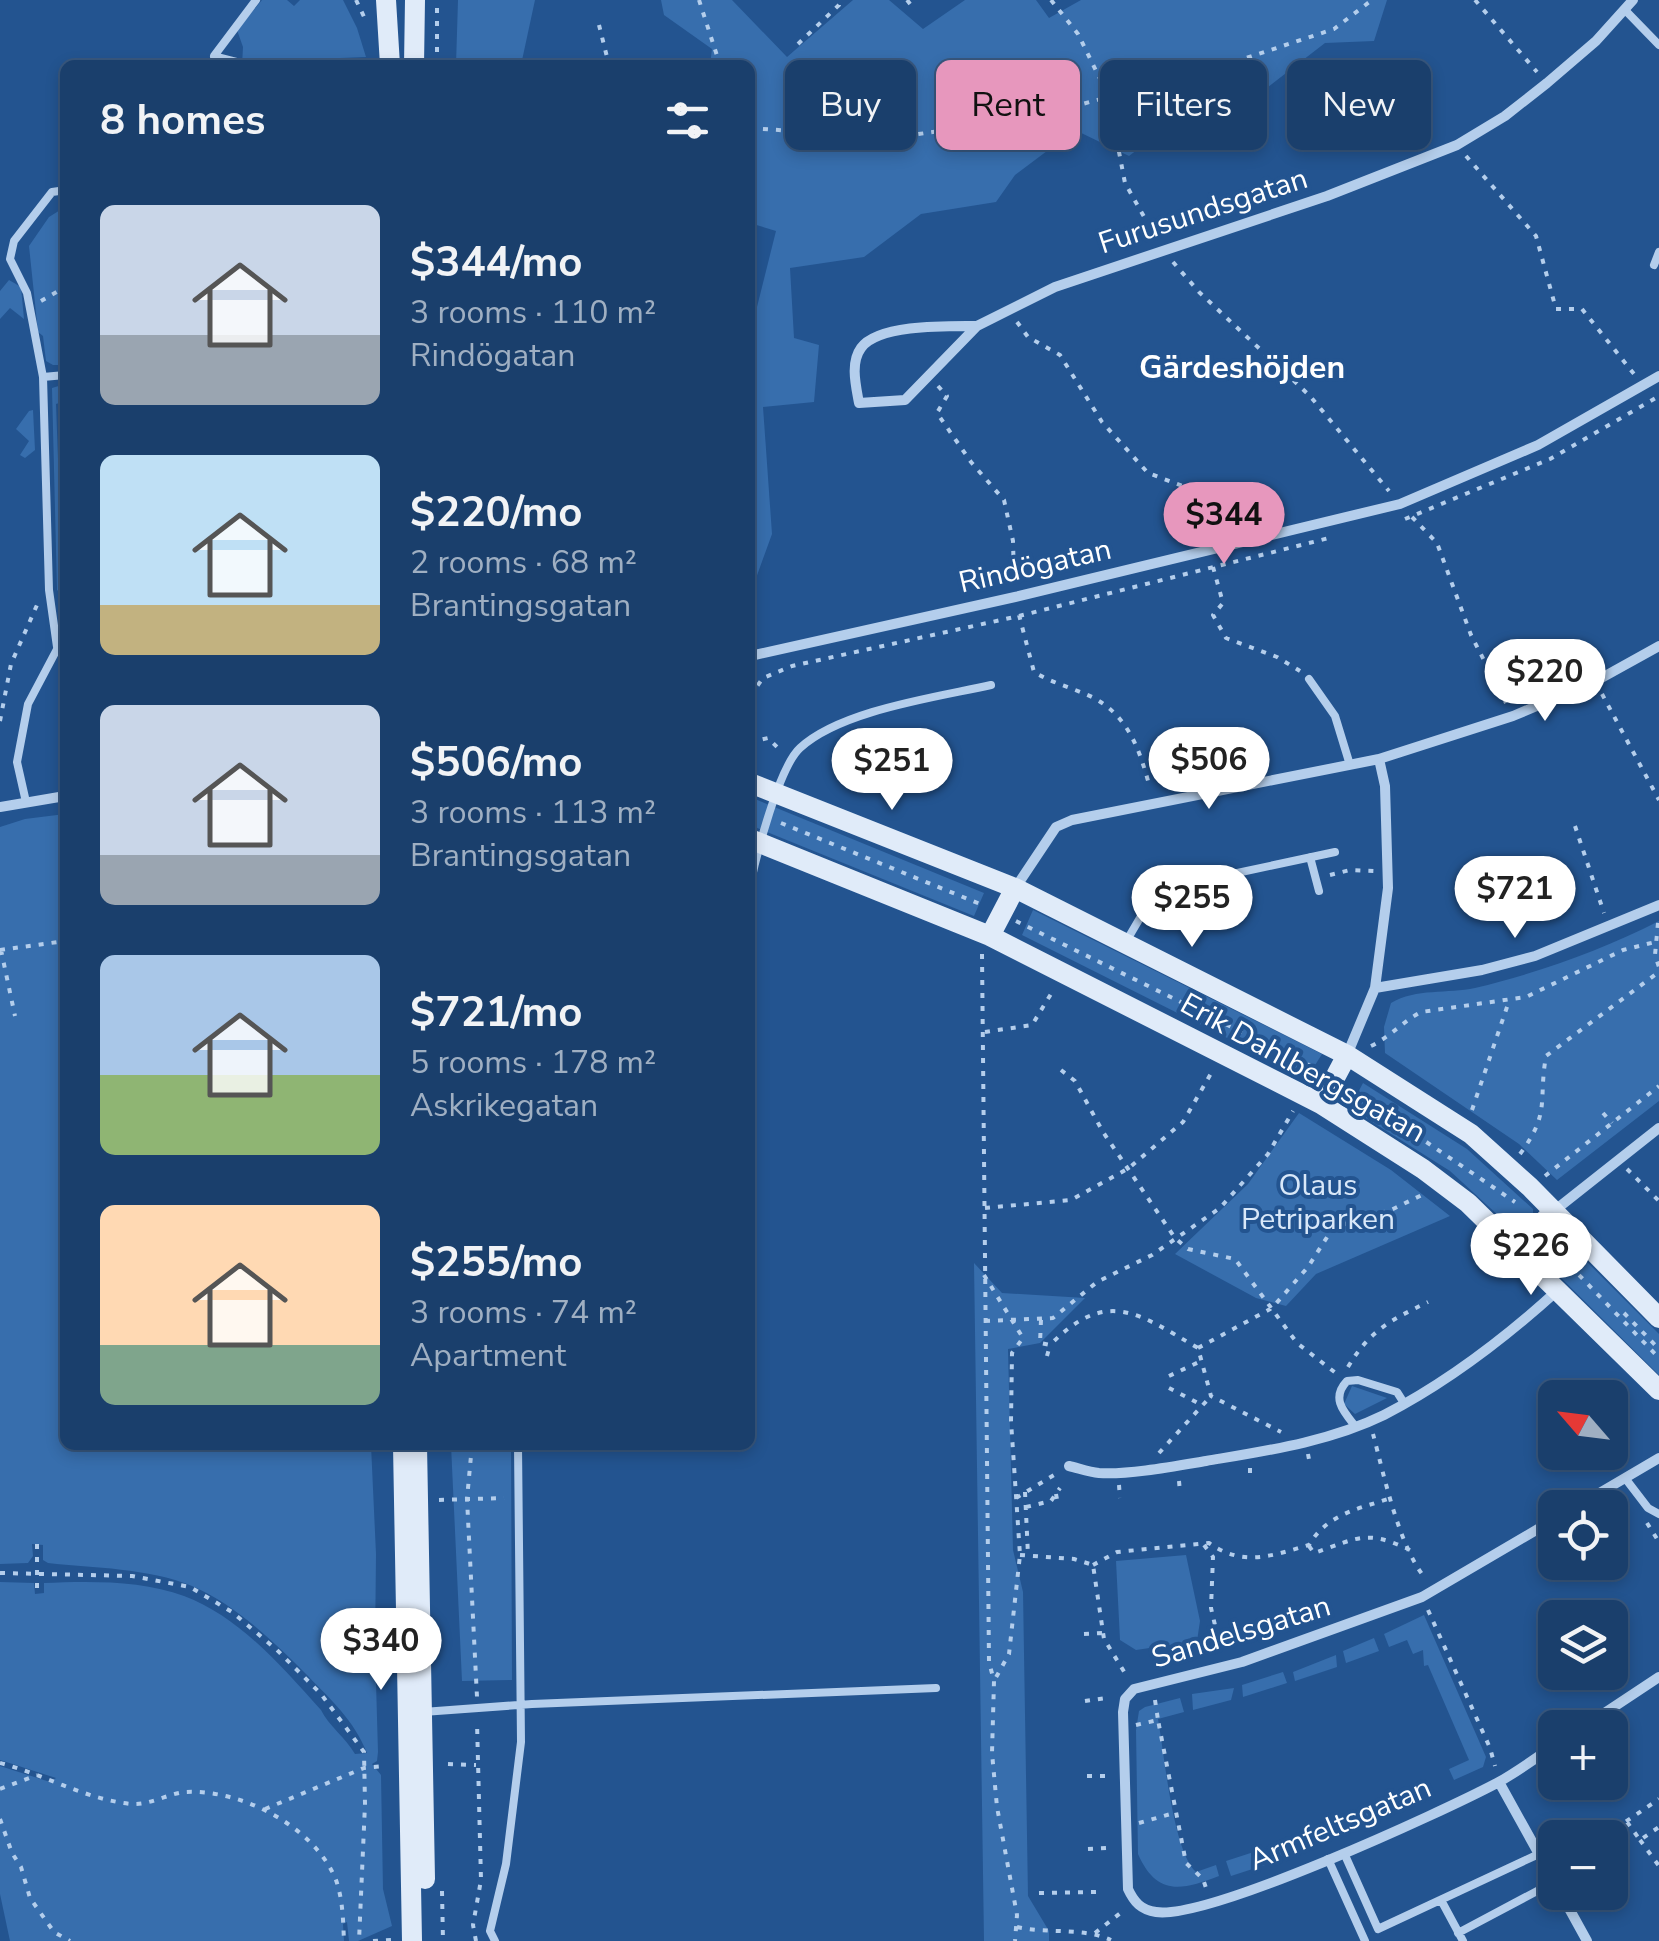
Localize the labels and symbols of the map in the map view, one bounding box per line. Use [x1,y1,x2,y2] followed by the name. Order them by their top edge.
[1093,158,1313,264] street label: Furusundsgatan
[1139,346,1345,389] district label: Gärdeshöjden
[1165,482,1283,567] pin: $344
[955,529,1115,603] street label: Rindögatan
[1486,639,1604,724] pin: $220
[1150,727,1268,812] pin: $506
[833,728,951,813] pin: $251
[1456,856,1574,941] pin: $721
[1133,865,1251,950] pin: $255
[1173,983,1433,1153] street label: Erik Dahlbergsgatan
[1241,1165,1395,1240] park label: Olaus Petriparken
[1472,1213,1590,1298] pin: $226
[1538,1380,1628,1470] north arrow
[1147,1585,1335,1679] street label: Sandelsgatan
[322,1608,440,1693] pin: $340
[1243,1767,1437,1881] street label: Armfeltsgatan

